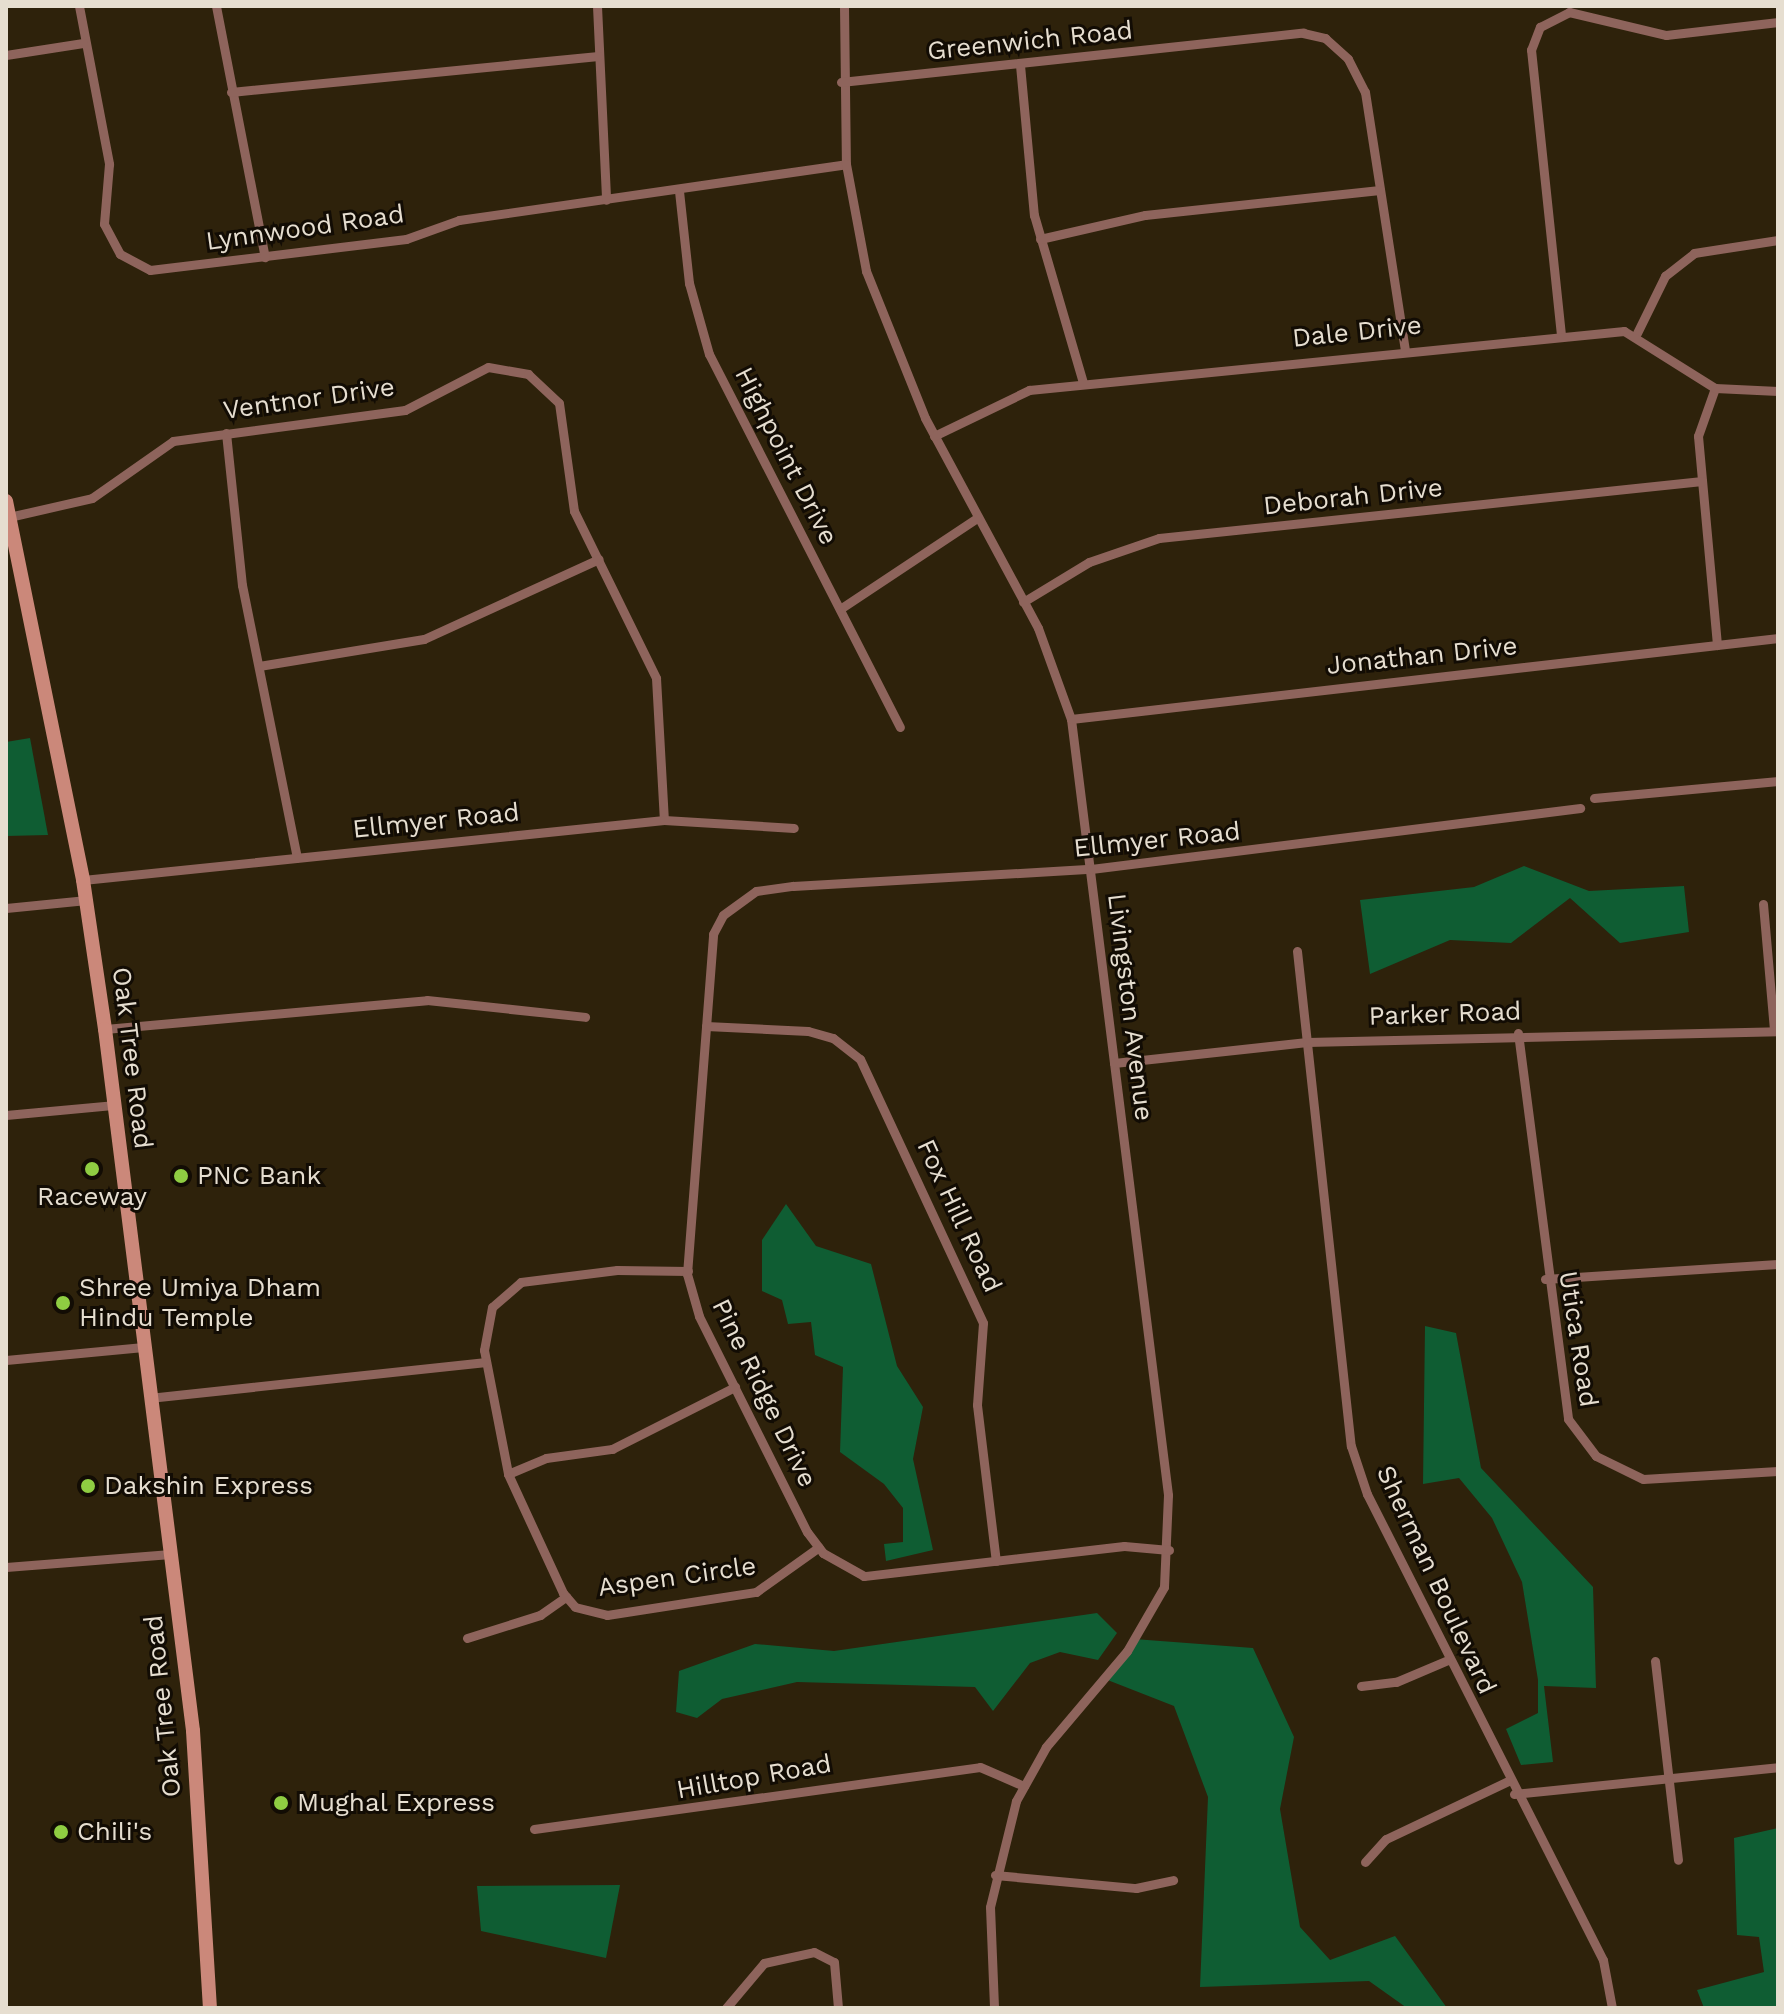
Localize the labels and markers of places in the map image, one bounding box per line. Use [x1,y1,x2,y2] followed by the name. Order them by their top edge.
[83,1160,101,1178] marker: Raceway
[197,1160,321,1192] place label: PNC Bank
[172,1167,190,1185] marker: PNC Bank
[37,1181,147,1213] place label: Raceway
[79,1272,322,1334] place label: Shree Umiya Dham Hindu Temple
[54,1294,72,1312] marker: Shree Umiya Dham Hindu Temple
[104,1470,313,1502] place label: Dakshin Express
[79,1477,97,1495] marker: Dakshin Express
[297,1787,496,1819] place label: Mughal Express
[272,1794,290,1812] marker: Mughal Express
[77,1816,152,1848] place label: Chili's
[52,1823,70,1841] marker: Chili's

